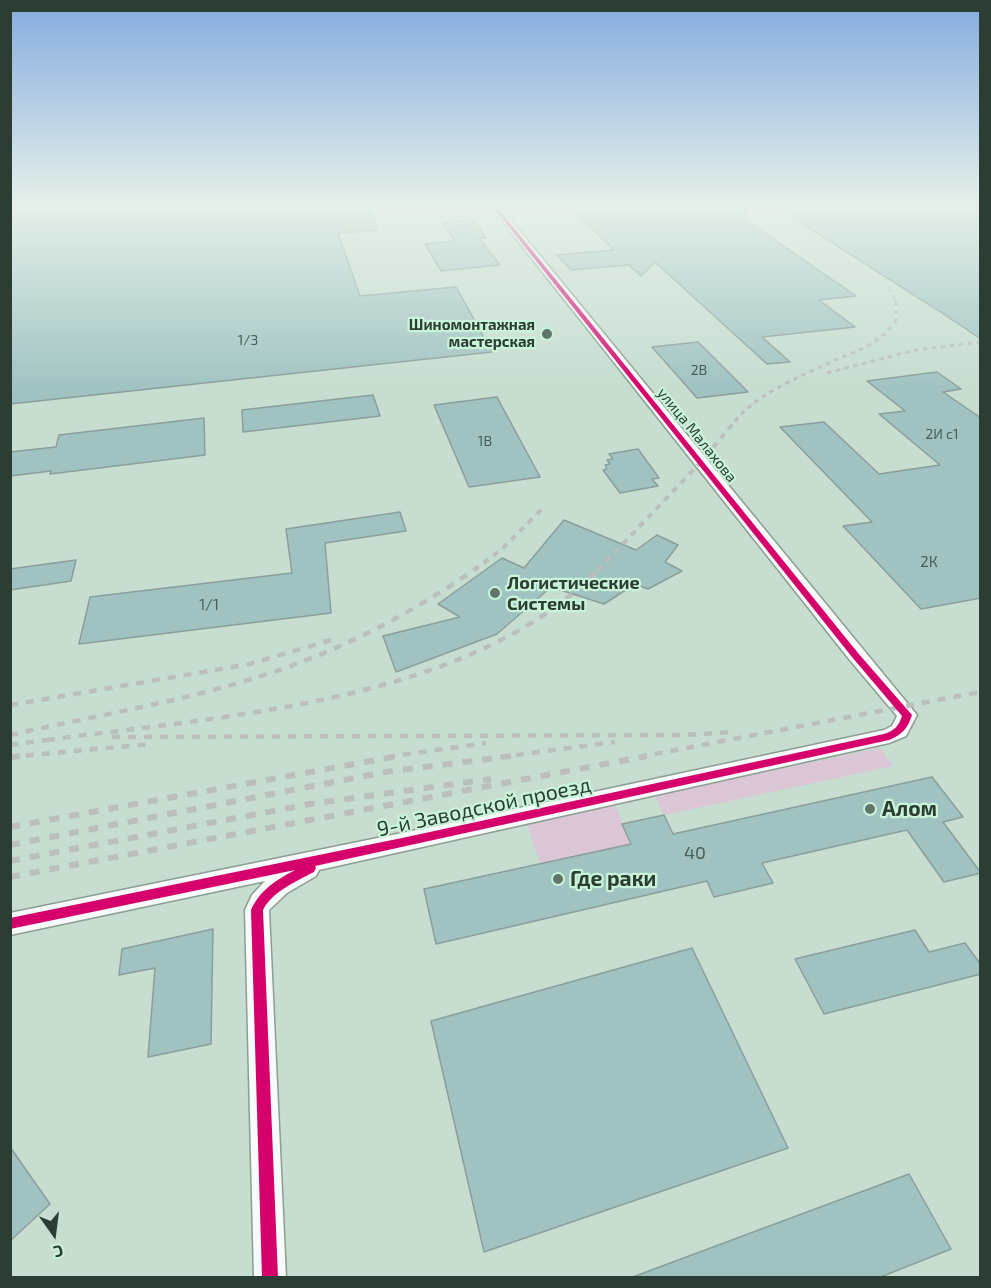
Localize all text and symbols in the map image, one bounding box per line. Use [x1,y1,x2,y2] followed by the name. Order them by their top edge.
[409,316,535,351] place label: Шиномонтажная мастерская
[540,327,554,341] marker: Шиномонтажная мастерская
[238,332,258,348] house number: 1/3
[691,362,707,378] house number: 2В
[653,384,741,486] street label: улица Малахова
[925,426,959,442] house number: 2И с1
[478,433,492,449] house number: 1В
[920,553,938,571] house number: 2К
[507,572,640,614] place label: Логистические Системы
[488,586,502,600] marker: Логистические Системы
[199,596,219,614] house number: 1/1
[375,772,593,842] street label: 9-й Заводской проезд
[882,796,937,822] place label: Алом
[863,802,877,816] marker: Алом
[684,842,706,864] house number: 40
[570,866,656,892] place label: Где раки
[551,872,565,886] marker: Где раки
[24,1204,84,1264] north arrow
[52,1242,65,1262] text: С

